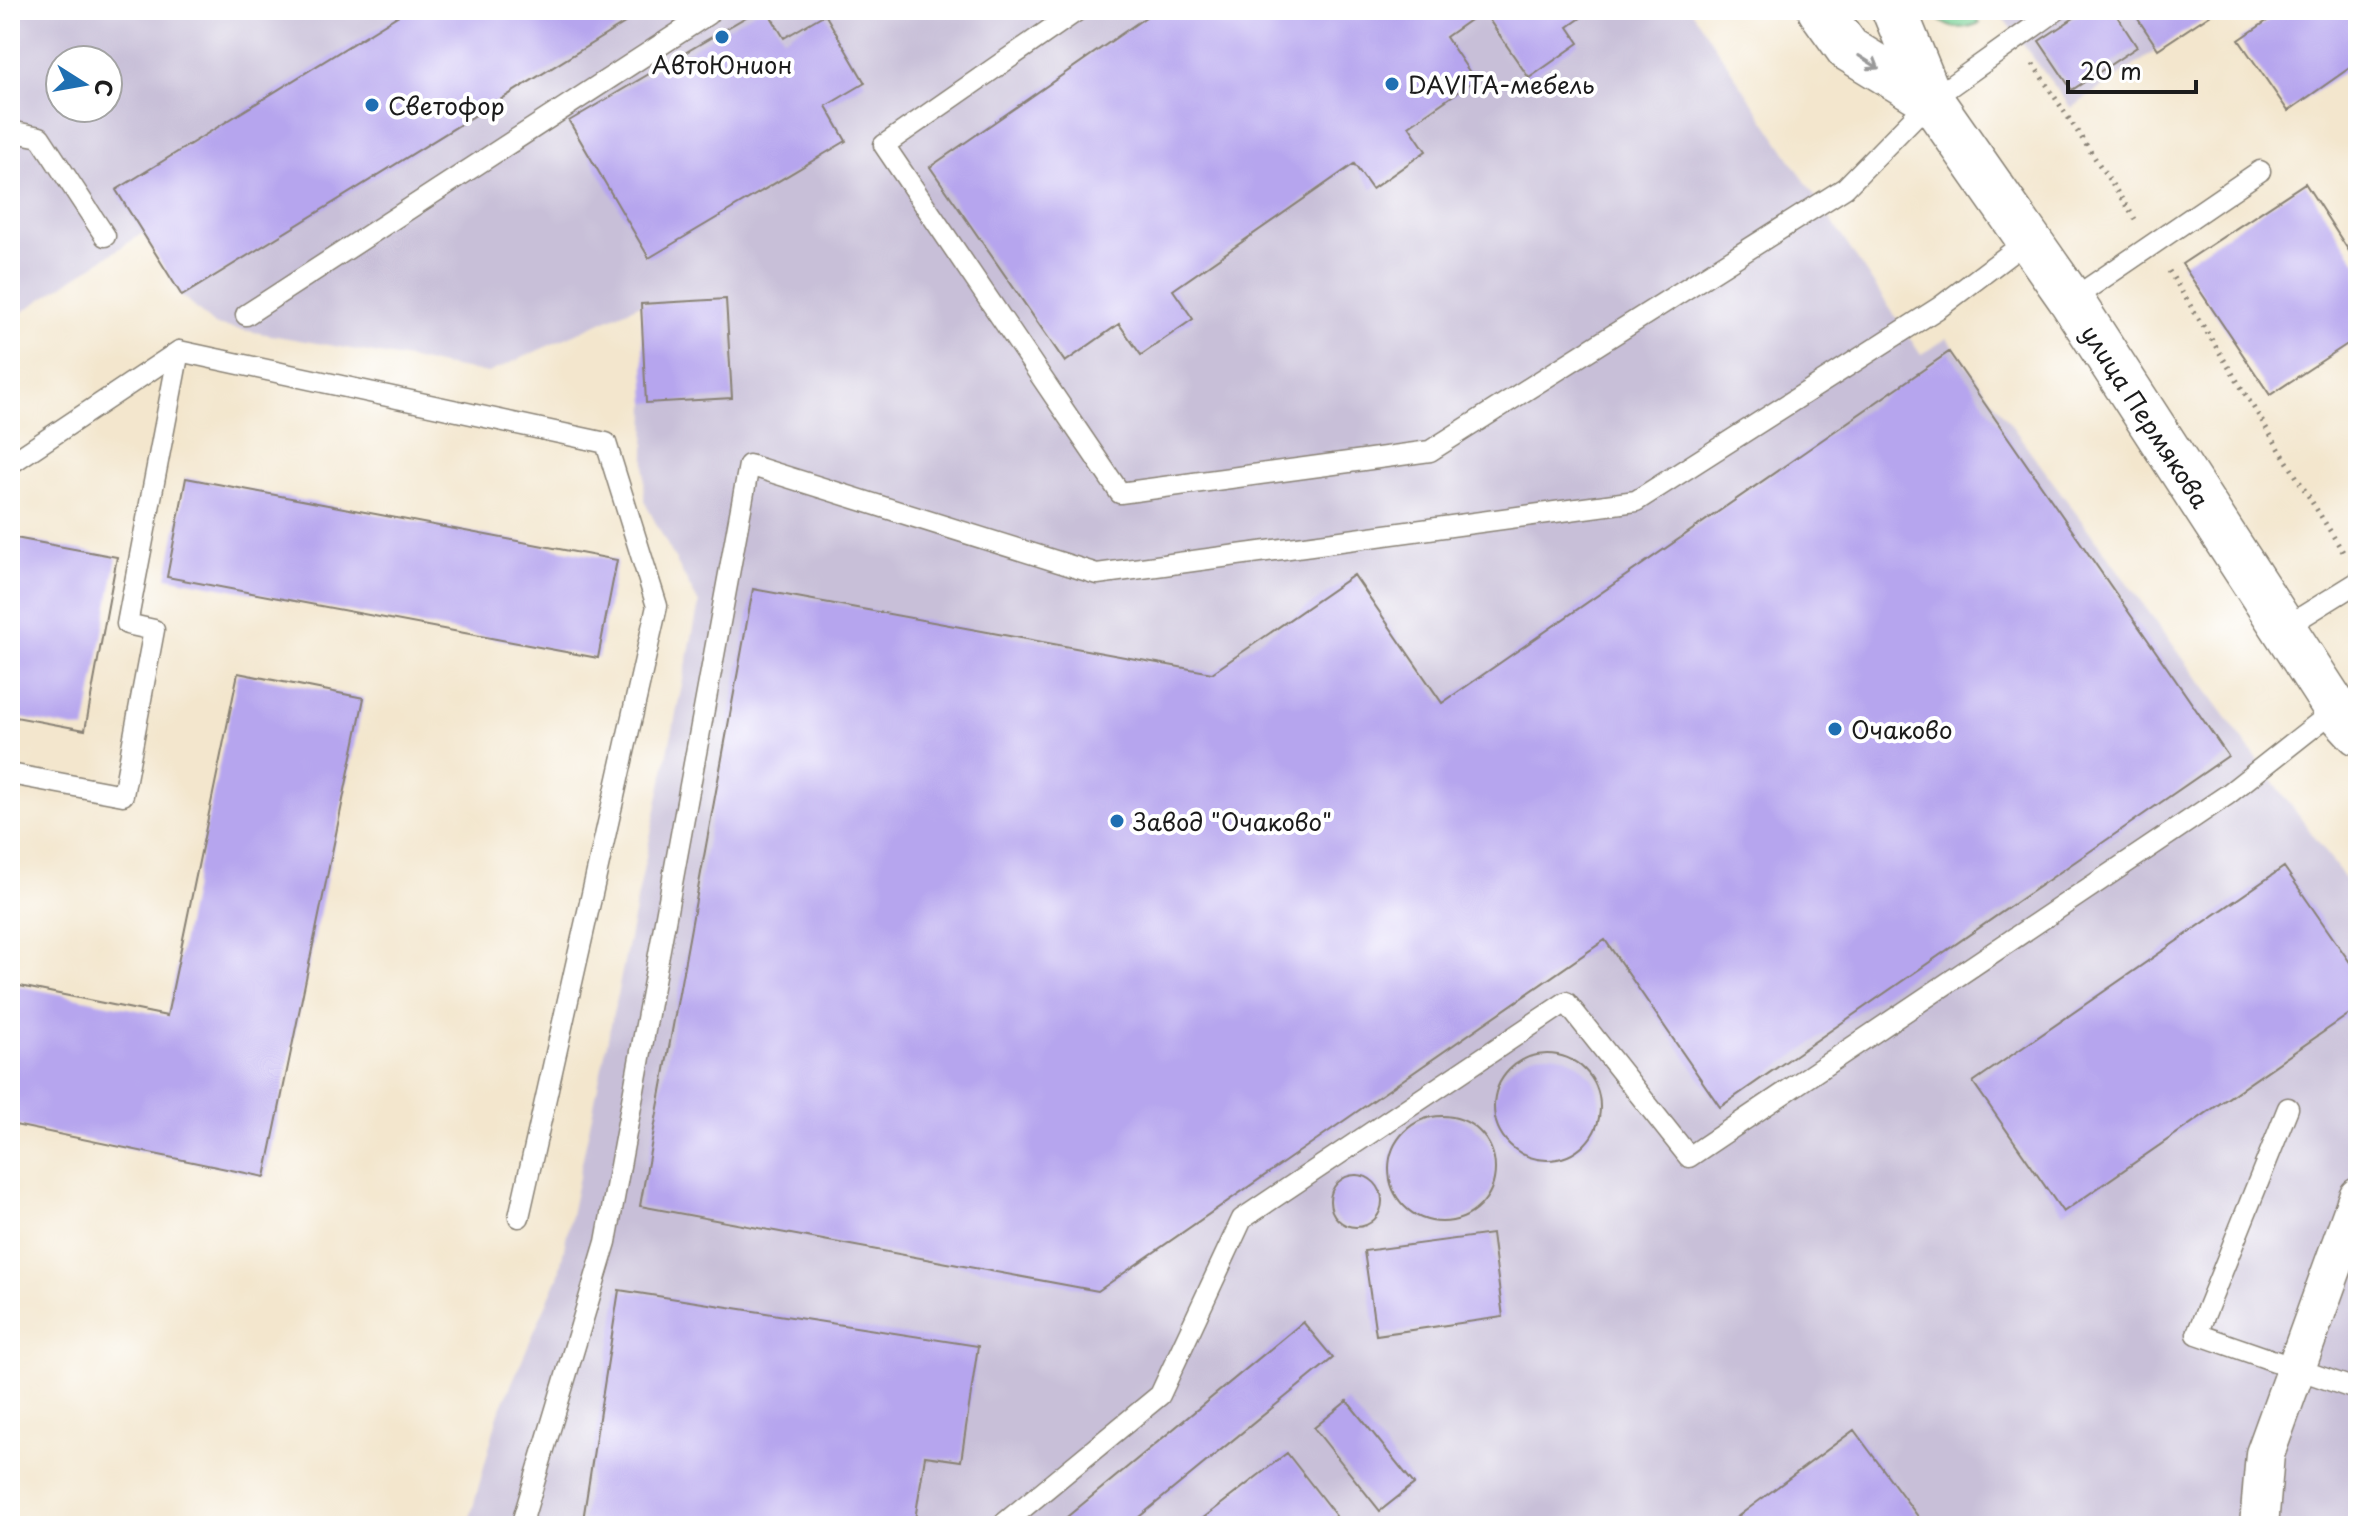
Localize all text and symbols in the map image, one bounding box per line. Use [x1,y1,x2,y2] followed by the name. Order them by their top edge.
[713,28,731,46] marker: АвтоЮнион
[44,44,124,124] north arrow
[2068,44,2196,94] scale bar
[652,46,792,82] place label: АвтоЮнион
[2080,52,2142,88] text: 20 m
[1857,54,1880,70] one-way arrow
[1408,66,1594,102] place label: DAVITA-мебель
[1383,75,1401,93] marker: DAVITA-мебель
[87,77,123,99] text: С
[388,87,505,123] place label: Светофор
[363,96,381,114] marker: Светофор
[2073,317,2219,515] street label: улица Пермякова
[1851,711,1952,747] place label: Очаково
[1826,720,1844,738] marker: Очаково
[1133,803,1332,839] place label: Завод "Очаково"
[1108,812,1126,830] marker: Завод "Очаково"

